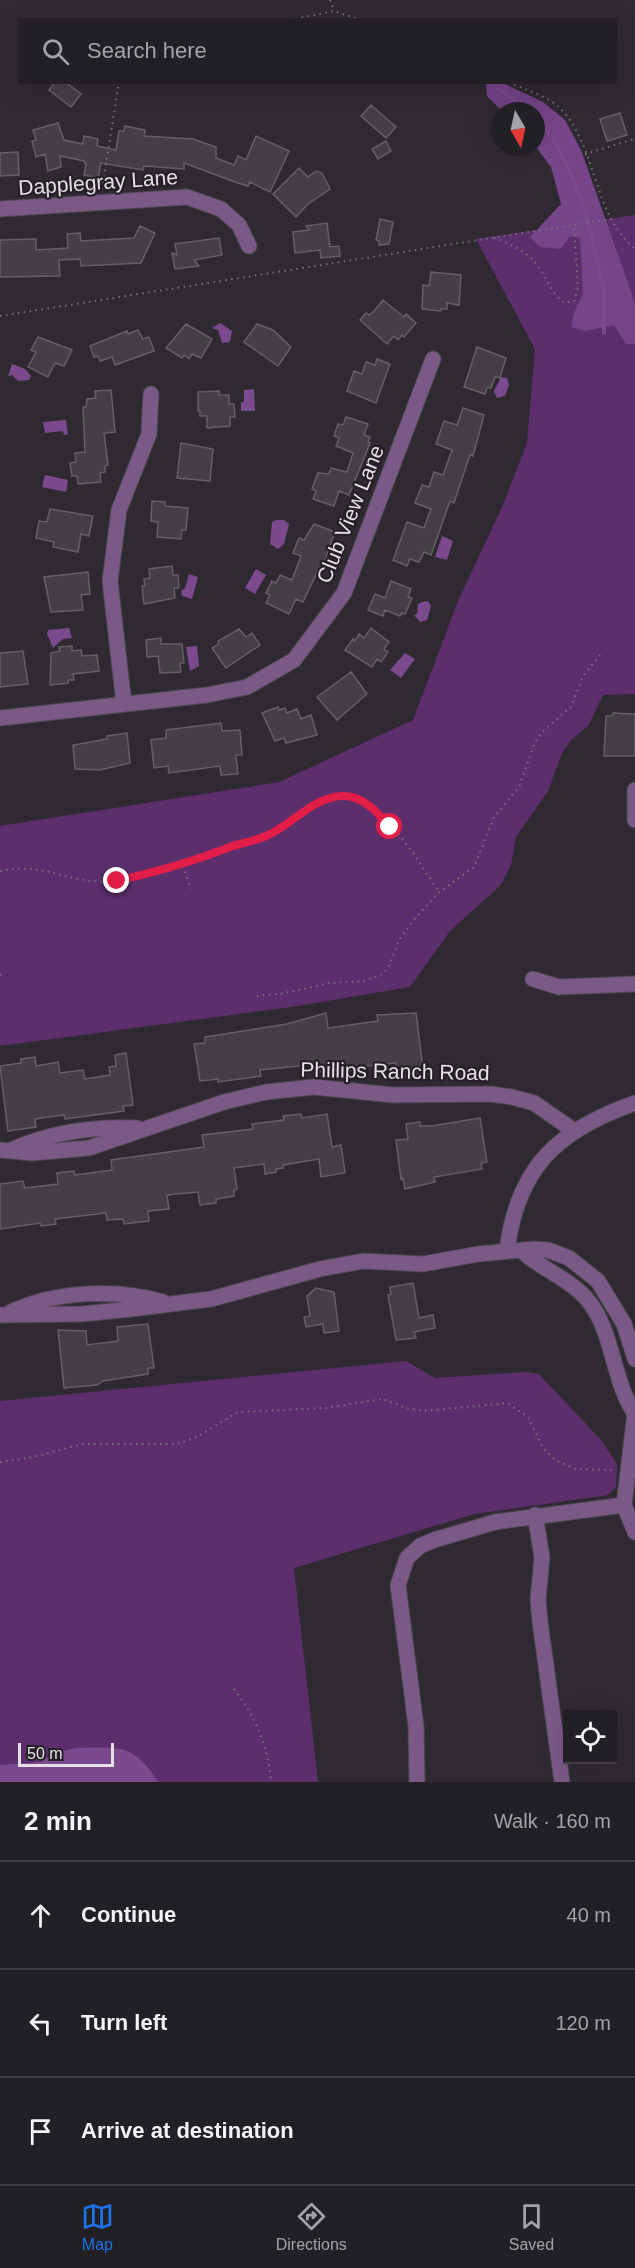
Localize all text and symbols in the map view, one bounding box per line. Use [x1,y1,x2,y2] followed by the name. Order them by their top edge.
[18,18,617,84] search box
[39,35,72,68] icon: search
[87,38,207,63] text: Search here
[491,102,545,156] north arrow
[17,165,179,199] street label: Dapplegray Lane
[312,442,388,586] street label: Club View Lane
[376,813,402,839] route start
[103,867,129,893] route end
[300,1058,490,1084] street label: Phillips Ranch Road
[563,1710,617,1764] map controls
[563,1710,617,1764] button: locate
[18,1740,114,1768] scale bar
[27,1745,63,1762] text: 50 m
[24,1806,92,1836] text: 2 min
[494,1810,611,1832] text: Walk · 160 m
[24,1899,57,1932] icon: ahead
[81,1902,176,1927] text: Continue
[567,1904,611,1926] text: 40 m
[24,2007,57,2040] icon: left
[81,2010,167,2035] text: Turn left
[555,2012,611,2034] text: 120 m
[24,2115,57,2148] icon: arrive
[81,2118,294,2143] text: Arrive at destination
[81,2200,114,2254] tab: Map
[276,2200,347,2254] tab: Directions
[509,2200,554,2254] tab: Saved

